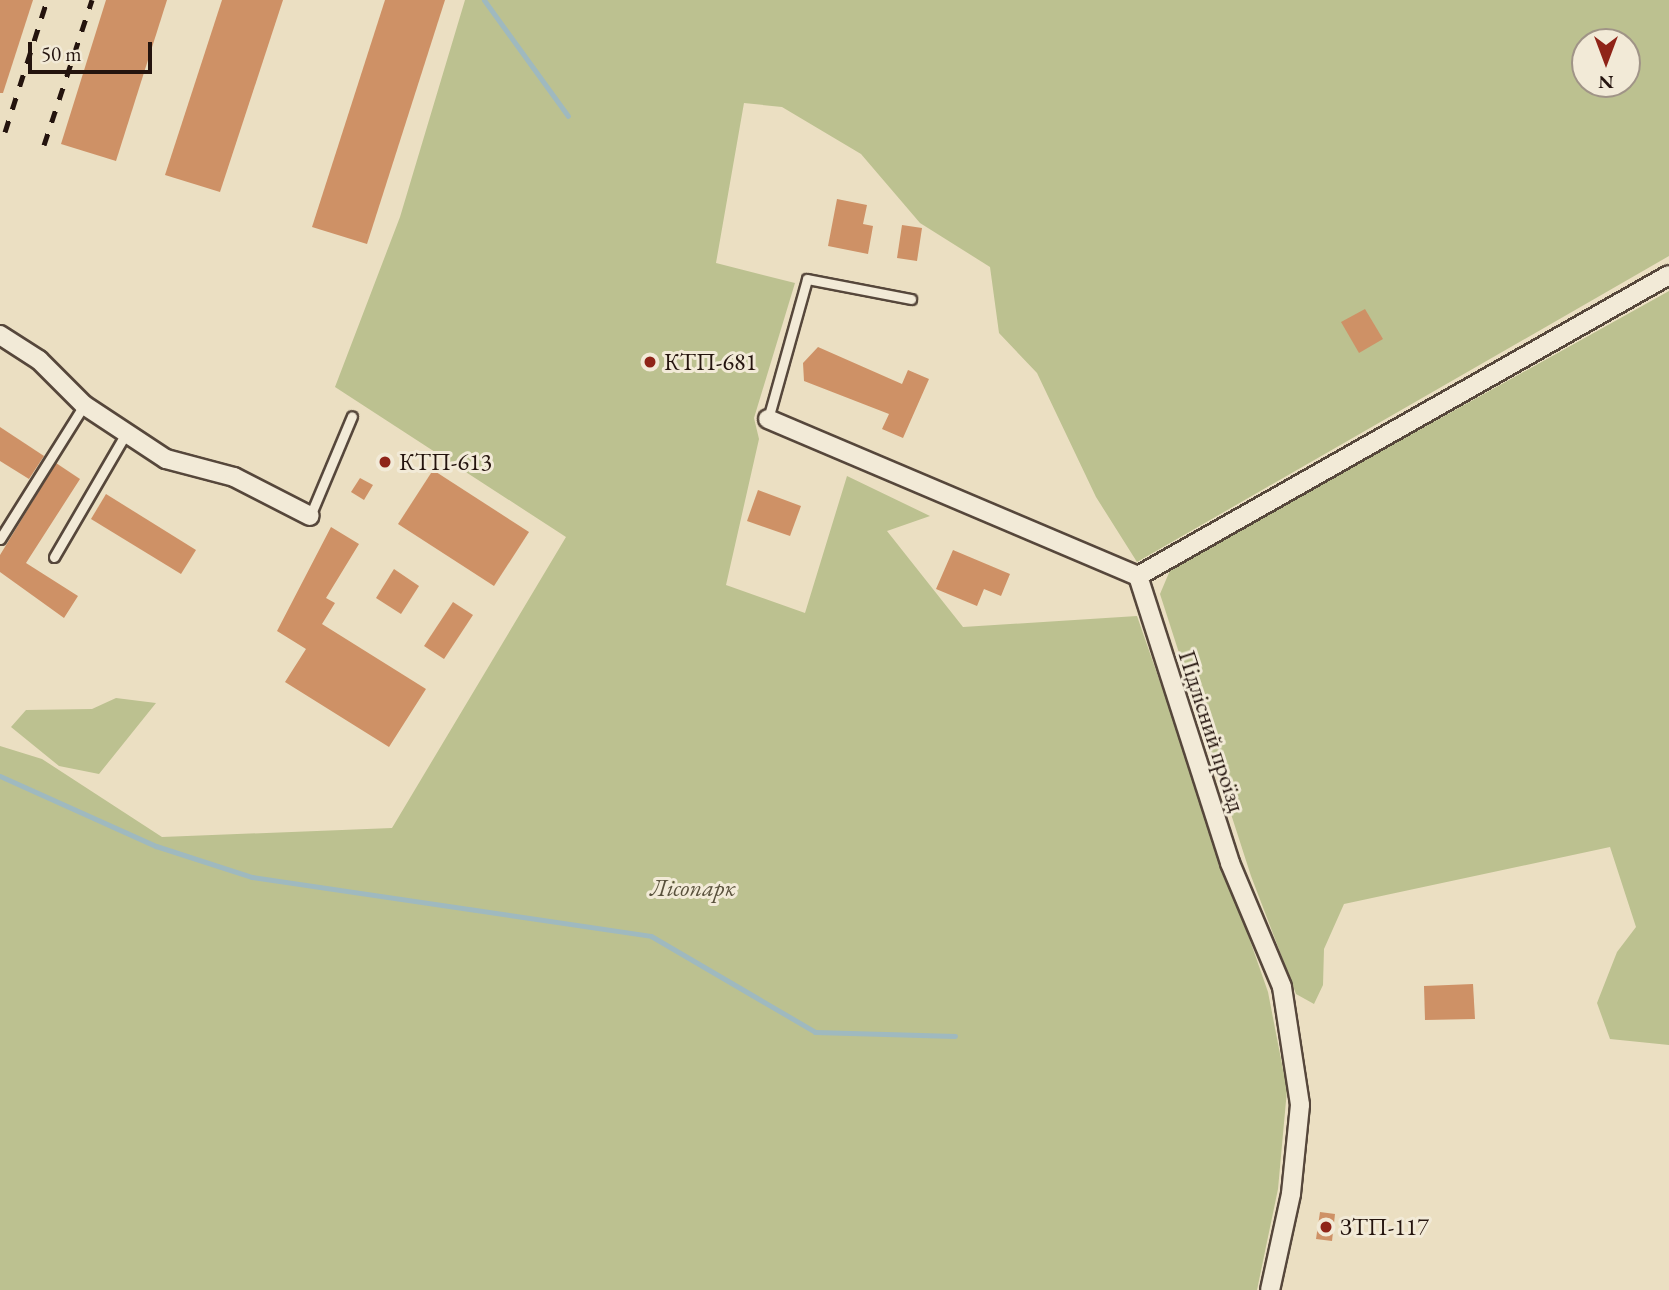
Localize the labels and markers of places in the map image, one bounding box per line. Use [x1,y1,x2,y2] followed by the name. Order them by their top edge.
[664,348,757,376] place label: КТП-681
[642,354,658,370] marker: КТП-681
[399,448,492,476] place label: КТП-613
[377,454,393,470] marker: КТП-613
[1340,1213,1429,1241] place label: ЗТП-117
[1318,1219,1334,1235] marker: ЗТП-117

